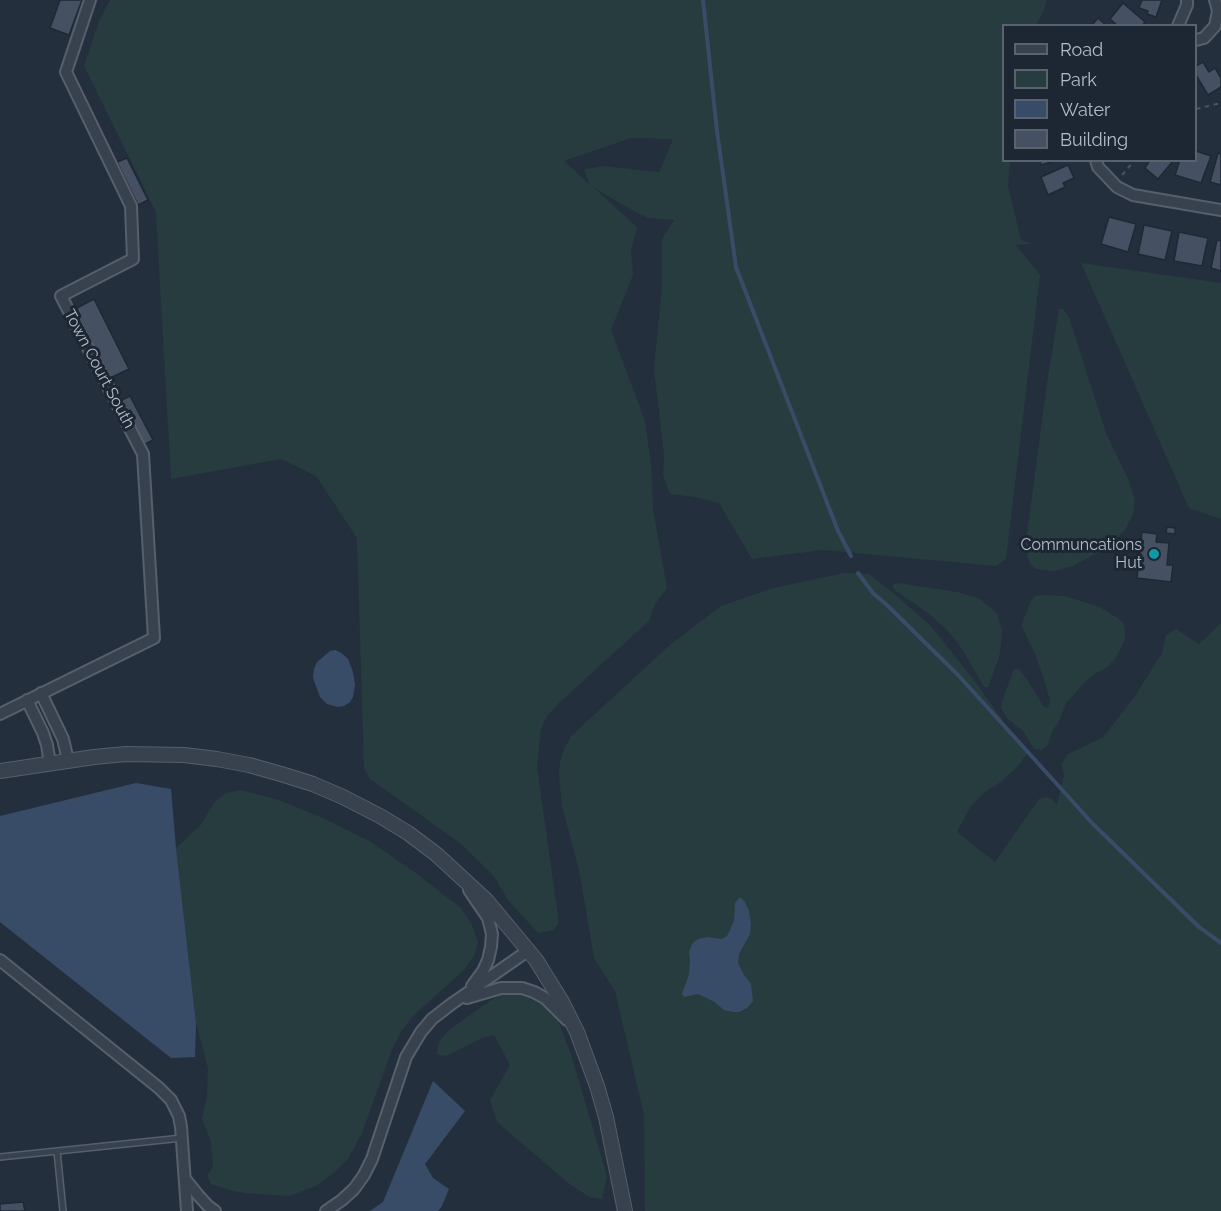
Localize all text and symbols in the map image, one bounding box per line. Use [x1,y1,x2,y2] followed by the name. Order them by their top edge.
[1002,24,1197,162] legend
[1060,39,1103,60] text: Road
[1060,69,1097,90] text: Park
[1060,99,1110,120] text: Water
[1060,129,1128,150] text: Building
[60,306,138,432] street label: Town Court South
[1020,535,1142,573] place label: Communcations Hut
[1147,547,1161,561] marker: Communcations Hut

